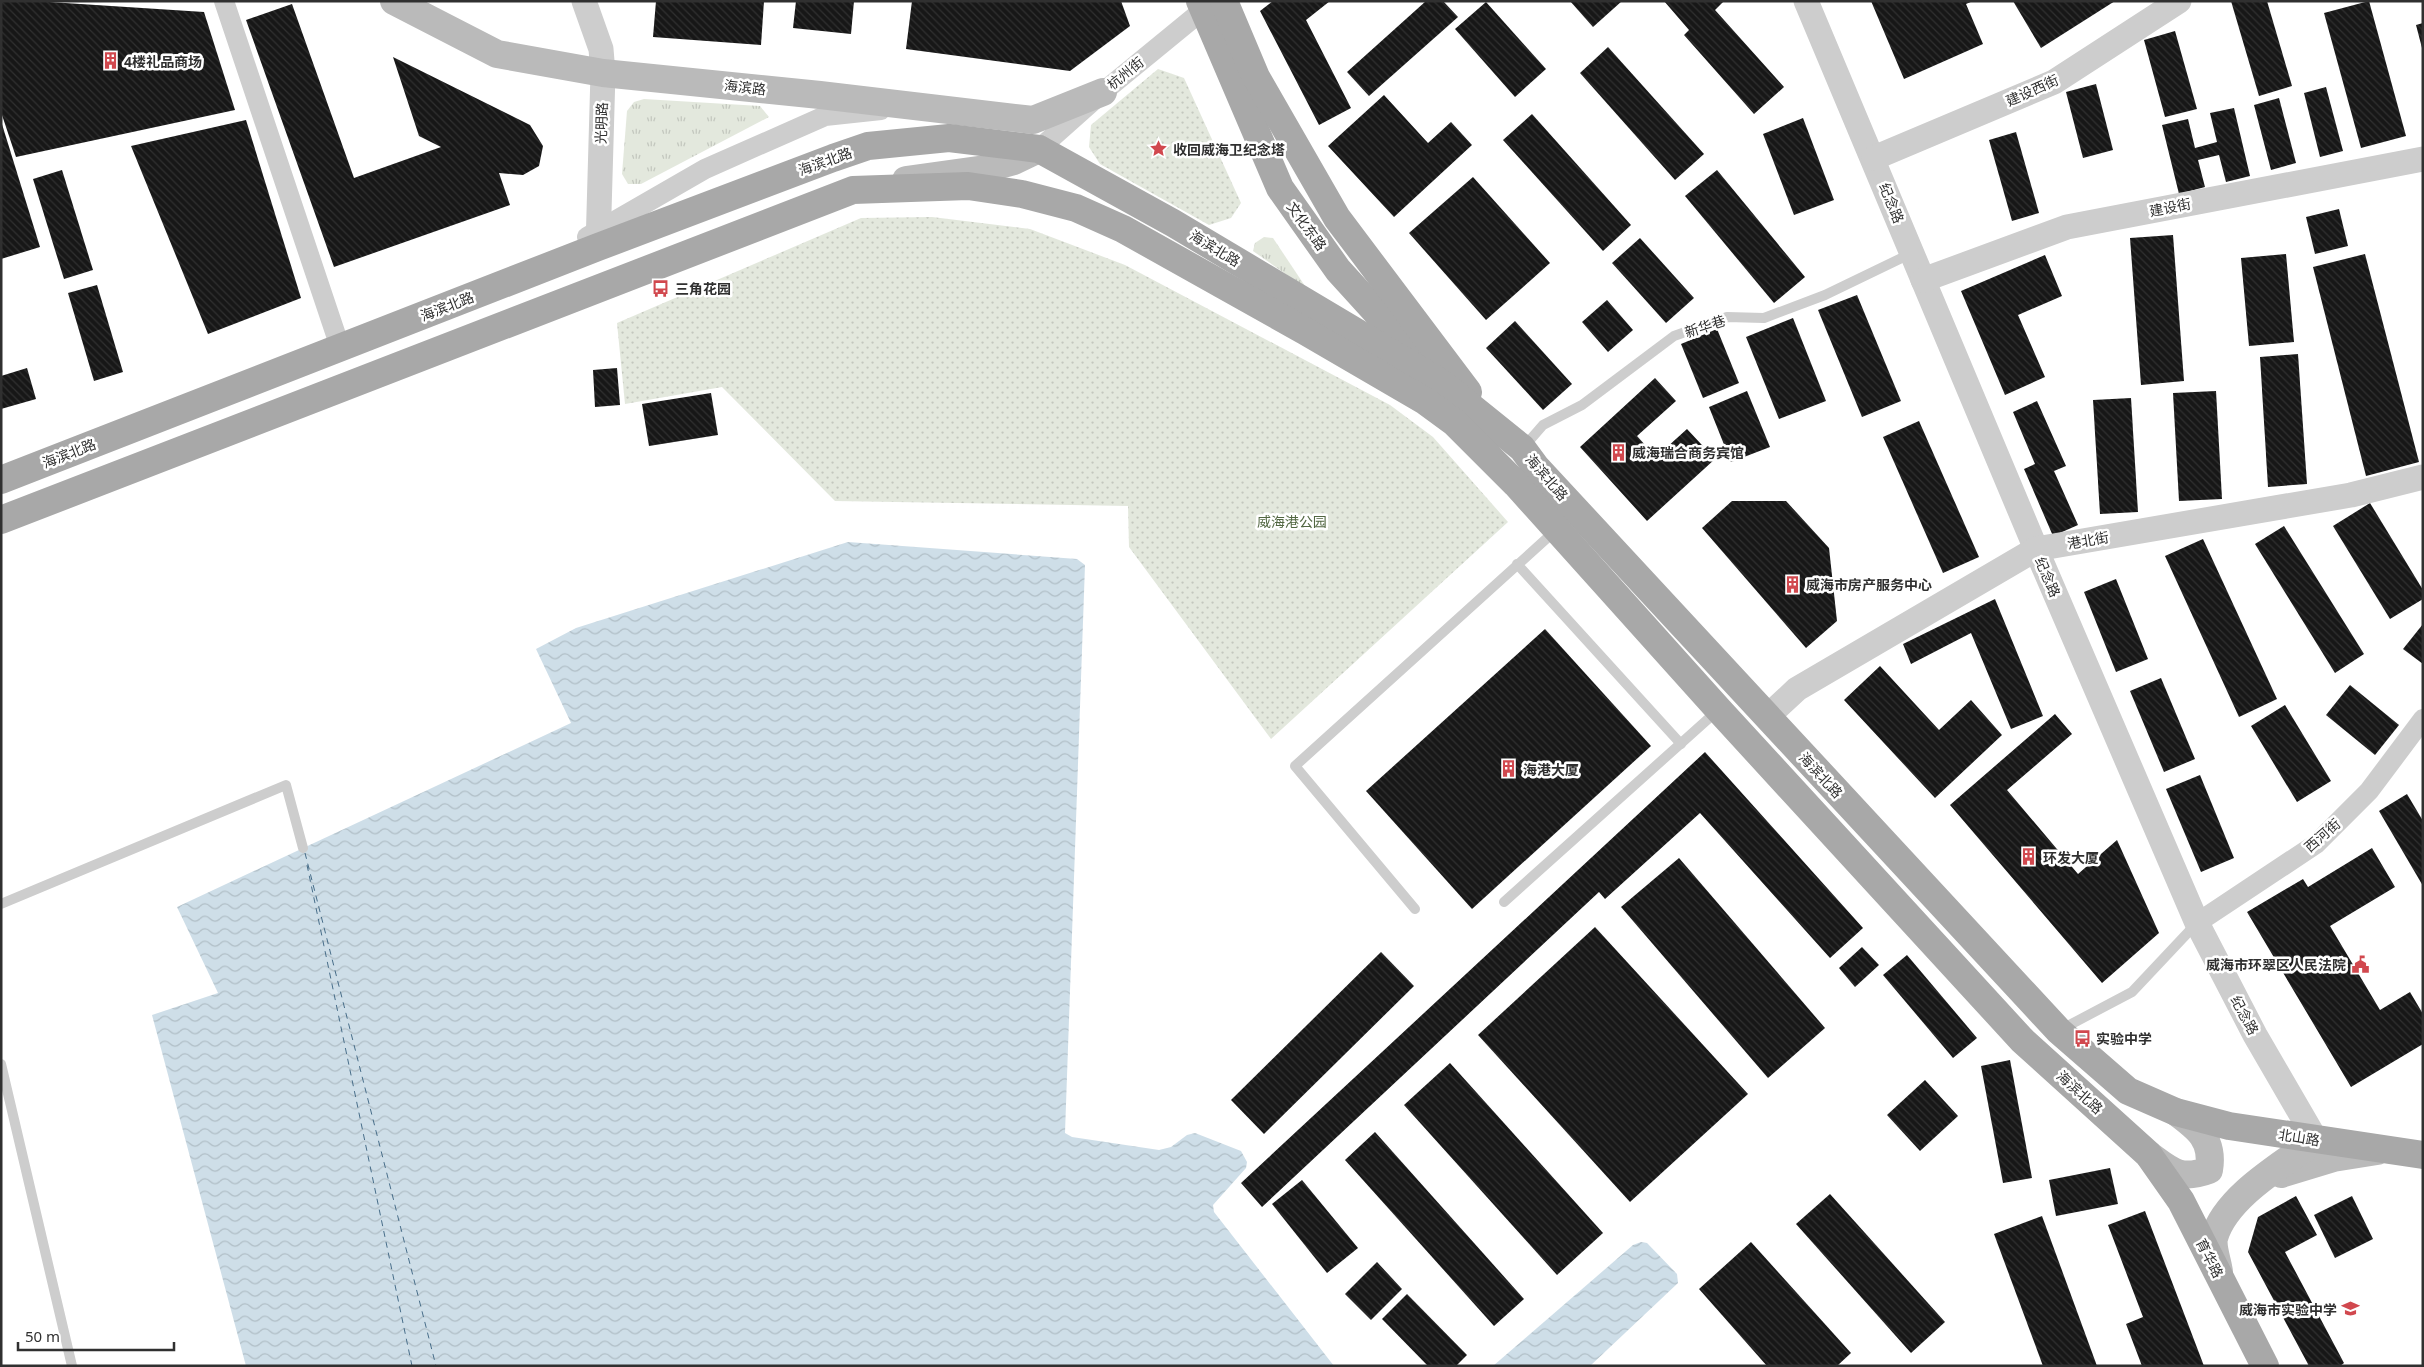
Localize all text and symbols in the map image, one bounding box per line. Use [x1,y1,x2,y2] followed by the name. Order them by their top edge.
[100,51,120,71] building icon: 4楼礼品商场
[124,52,202,71] place label: 4楼礼品商场
[1103,52,1147,94] street label: 杭州街
[2003,70,2061,110] street label: 建设西街
[723,75,767,99] street label: 海滨路
[591,102,611,144] street label: 光明路
[1149,139,1169,159] place icon: 收回威海卫纪念塔
[1173,140,1285,159] place label: 收回威海卫纪念塔
[795,142,855,180] street label: 海滨北路
[1875,180,1909,226] street label: 纪念路
[2148,194,2192,220] street label: 建设街
[1283,198,1331,254] street label: 文化东路
[1186,225,1244,271] street label: 海滨北路
[651,278,671,298] bus stop icon: 三角花园
[675,279,731,298] place label: 三角花园
[417,287,477,325] street label: 海滨北路
[1682,310,1728,342] street label: 新华巷
[39,434,99,472] street label: 海滨北路
[1608,442,1628,462] building icon: 威海瑞合商务宾馆
[1632,443,1744,462] place label: 威海瑞合商务宾馆
[1521,450,1573,504] street label: 海滨北路
[1257,512,1327,531] park label: 威海港公园
[2066,527,2110,553] street label: 港北街
[2031,554,2065,600] street label: 纪念路
[1782,574,1802,594] building icon: 威海市房产服务中心
[1806,575,1932,594] place label: 威海市房产服务中心
[1795,748,1847,802] street label: 海滨北路
[1499,759,1519,779] building icon: 海港大厦
[1523,760,1579,779] place label: 海港大厦
[2300,814,2344,856] street label: 西河街
[2019,847,2039,867] building icon: 环发大厦
[2043,848,2099,867] place label: 环发大厦
[2350,954,2370,974] public building icon: 威海市环翠区人民法院
[2206,955,2346,974] place label: 威海市环翠区人民法院
[2227,992,2263,1038] street label: 纪念路
[2072,1028,2092,1048] bus stop icon: 实验中学
[2096,1029,2152,1048] place label: 实验中学
[2053,1066,2107,1118] street label: 海滨北路
[2277,1124,2321,1150] street label: 北山路
[2192,1235,2228,1281] street label: 育华路
[2341,1299,2361,1319] school or university icon: 威海市实验中学
[2239,1300,2337,1319] place label: 威海市实验中学
[18,1320,174,1352] scale bar
[25,1326,60,1346] text: 50 m

